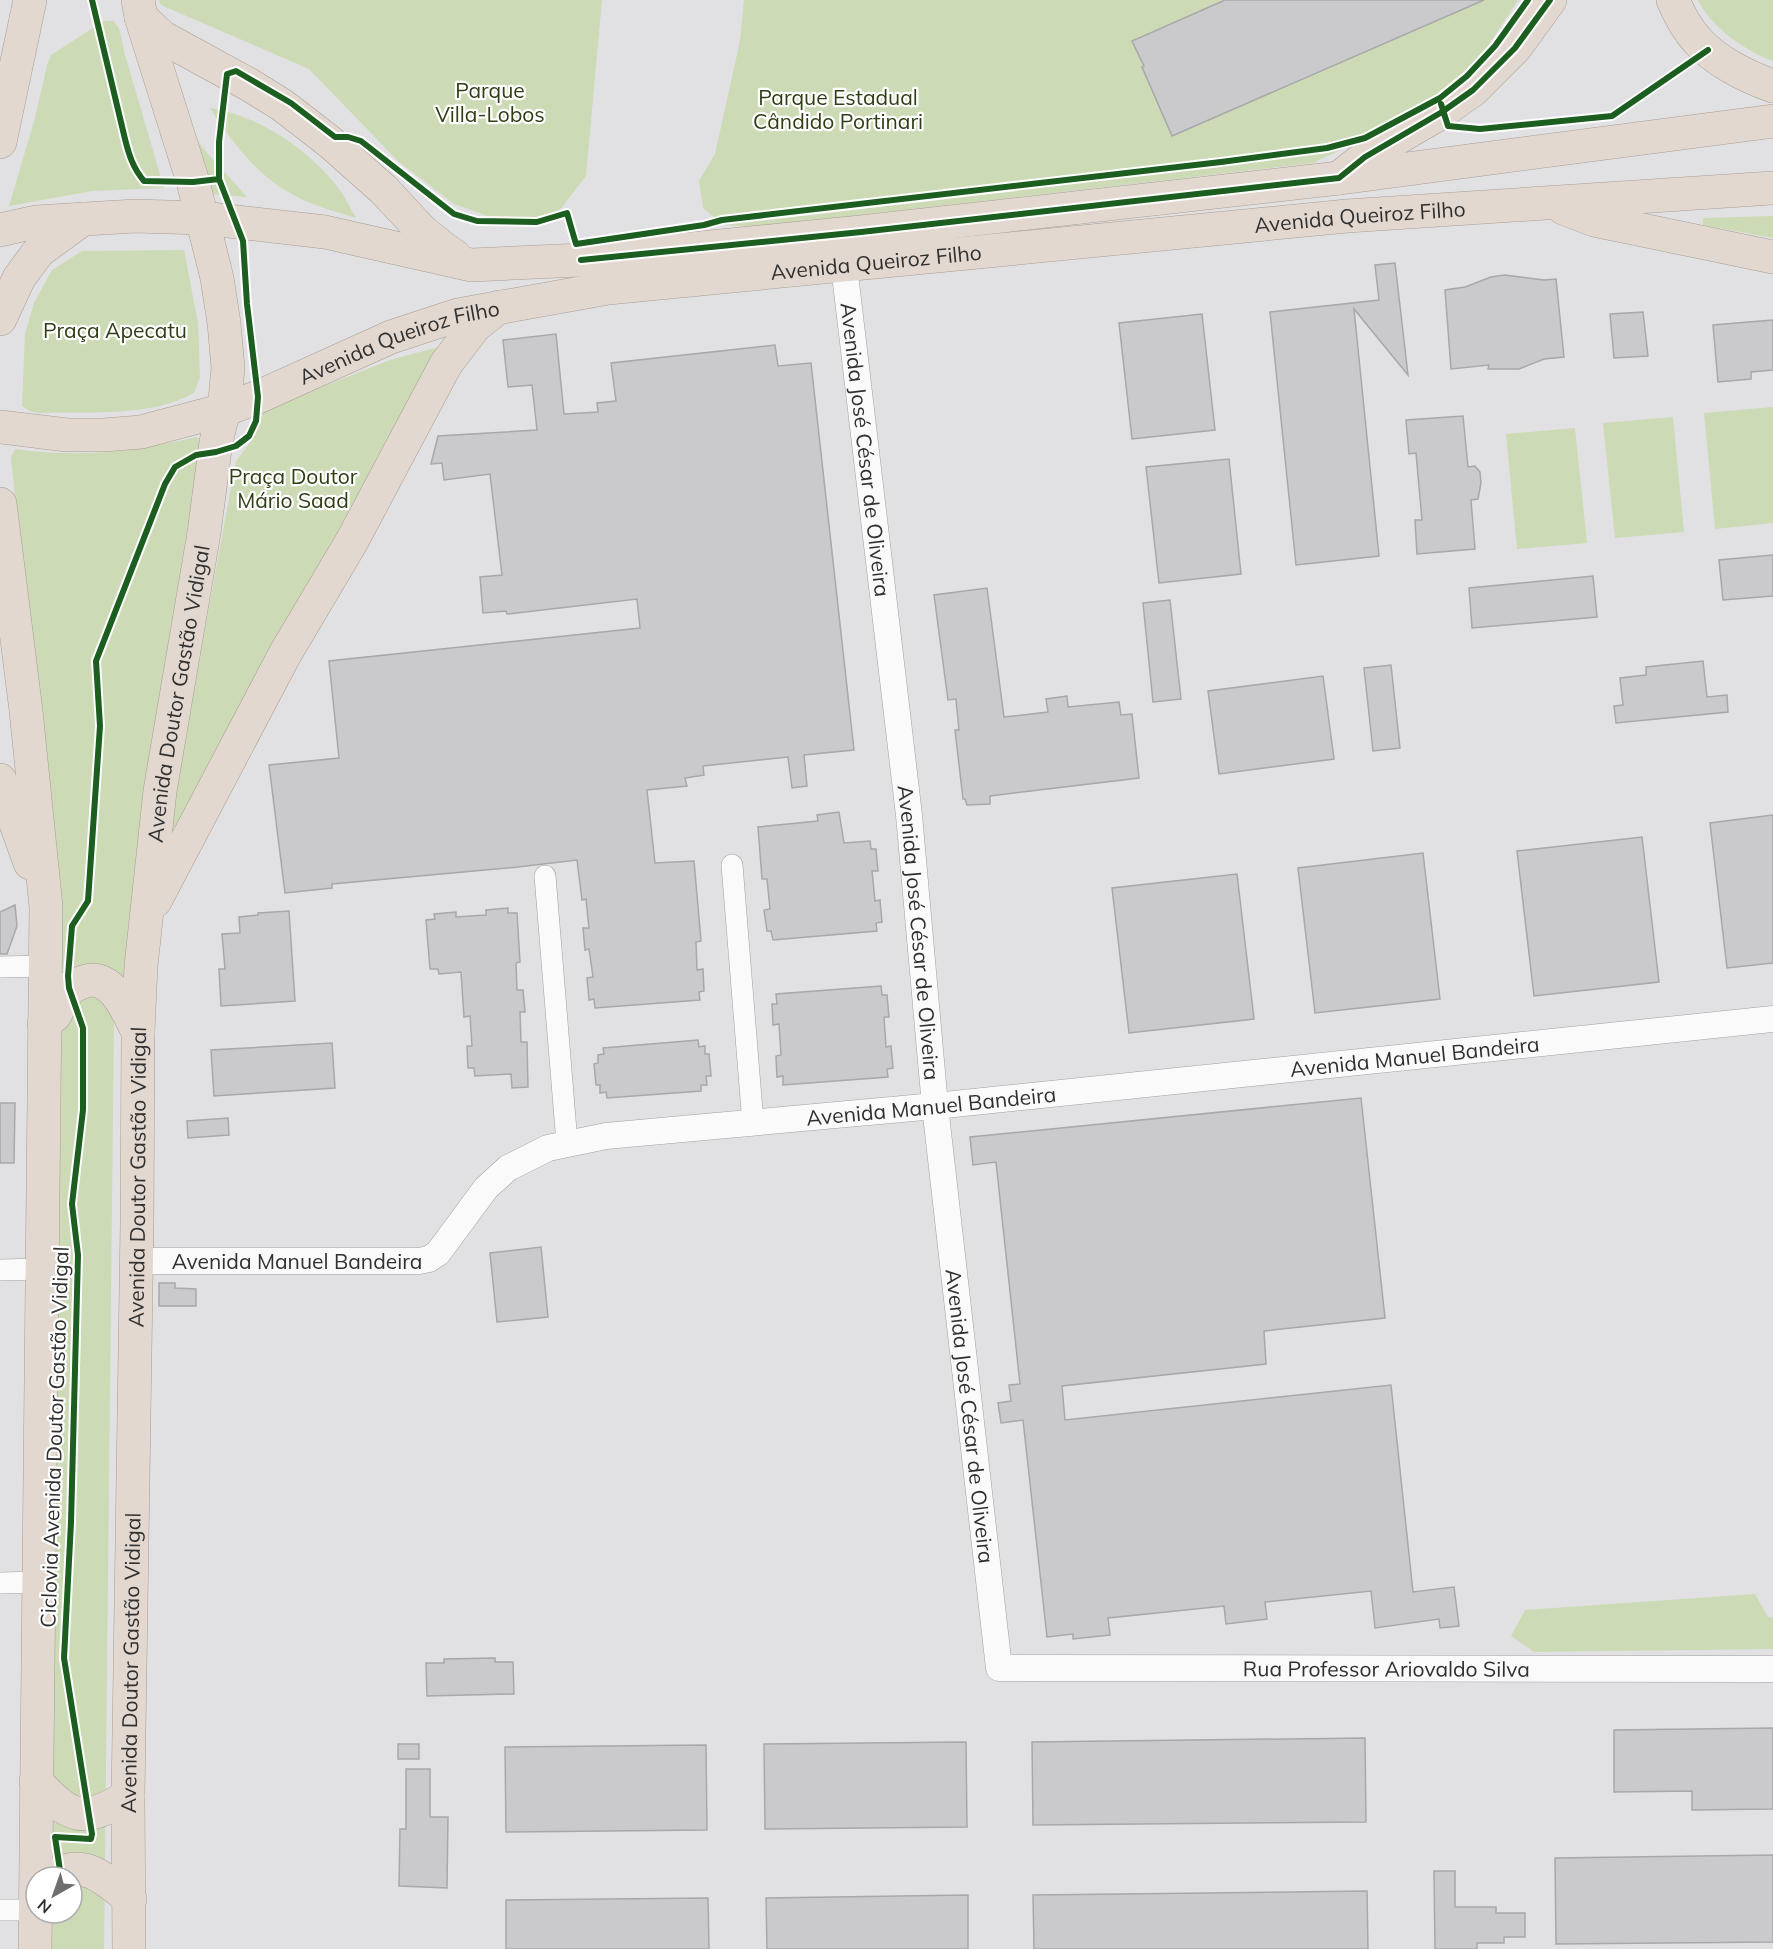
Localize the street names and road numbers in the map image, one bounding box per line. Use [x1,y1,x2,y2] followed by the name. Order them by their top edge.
[1253,195,1466,238] street label: Avenida Queiroz Filho
[769,239,983,285] street label: Avenida Queiroz Filho
[295,295,501,390] street label: Avenida Queiroz Filho
[835,301,896,598] street label: Avenida José César de Oliveira
[142,543,215,844] street label: Avenida Doutor Gastão Vidigal
[893,784,946,1081] street label: Avenida José César de Oliveira
[122,1026,151,1328] street label: Avenida Doutor Gastão Vidigal
[1289,1030,1541,1082] street label: Avenida Manuel Bandeira
[805,1081,1057,1131] street label: Avenida Manuel Bandeira
[34,1246,74,1628] street label: Ciclovia Avenida Doutor Gastão Vidigal
[172,1248,422,1274] street label: Avenida Manuel Bandeira
[941,1267,1000,1564] street label: Avenida José César de Oliveira
[115,1512,145,1813] street label: Avenida Doutor Gastão Vidigal
[1243,1655,1530,1682] street label: Rua Professor Ariovaldo Silva

